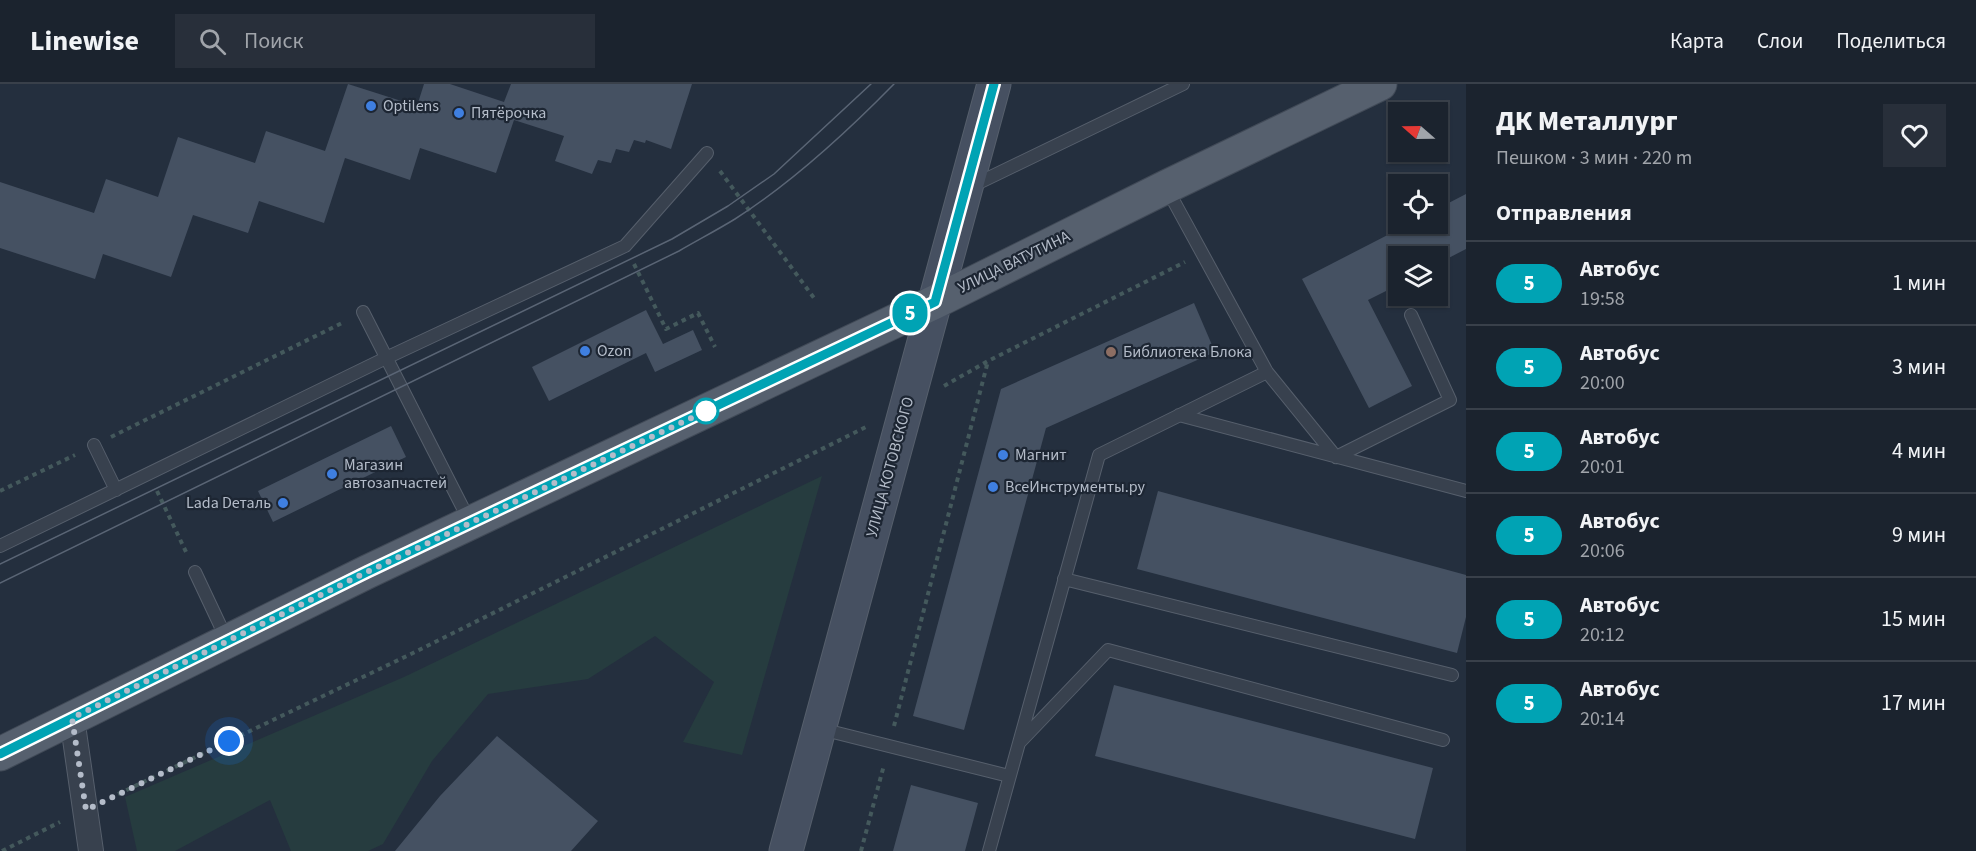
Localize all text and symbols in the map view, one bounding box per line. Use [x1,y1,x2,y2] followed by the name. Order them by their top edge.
[175,14,595,68] search box
[30,21,139,61] text: Linewise
[196,25,229,58] icon: search
[244,25,303,57] text: Поиск
[1670,26,1724,56] text: Карта
[1757,26,1803,56] text: Слои
[1836,26,1946,56] text: Поделиться
[383,95,439,117] place label: Optilens
[364,99,378,113] marker: Optilens
[1496,101,1678,141] text: ДК Металлург
[471,102,546,124] place label: Пятёрочка
[1388,102,1448,162] north arrow
[1388,102,1448,306] map controls
[1883,104,1946,167] button: heart
[452,106,466,120] marker: Пятёрочка
[1496,144,1692,172] text: Пешком · 3 мин · 220 m
[1388,174,1448,234] button: locate
[1496,197,1632,229] text: Отправления
[954,225,1074,299] street label: УЛИЦА ВАТУТИНА
[1388,246,1448,306] button: layers
[1580,253,1660,285] text: Автобус
[1892,267,1946,299] text: 1 мин
[1523,268,1535,298] text: 5
[1580,285,1625,313] text: 19:58
[890,294,930,332] line badge: 5
[904,298,916,328] text: 5
[1580,337,1660,369] text: Автобус
[597,340,632,362] place label: Ozon
[1123,341,1252,363] place label: Библиотека Блока
[578,344,592,358] marker: Ozon
[1104,345,1118,359] marker: Библиотека Блока
[1892,351,1946,383] text: 3 мин
[1523,352,1535,382] text: 5
[1580,369,1625,397] text: 20:00
[861,394,919,540] street label: УЛИЦА КОТОВСКОГО
[693,398,719,424] unlabelled marker
[1580,421,1660,453] text: Автобус
[1892,435,1946,467] text: 4 мин
[1523,436,1535,466] text: 5
[1015,444,1067,466] place label: Магнит
[996,448,1010,462] marker: Магнит
[1580,453,1625,481] text: 20:01
[344,454,447,494] place label: Магазин автозапчастей
[325,467,339,481] marker: Магазин автозапчастей
[1005,476,1146,498] place label: ВсеИнструменты.ру
[986,480,1000,494] marker: ВсеИнструменты.ру
[186,492,271,514] place label: Lada Dеталь
[276,496,290,510] marker: Lada Dеталь
[1580,505,1660,537] text: Автобус
[1892,519,1946,551] text: 9 мин
[1523,520,1535,550] text: 5
[1580,537,1625,565] text: 20:06
[1580,589,1660,621] text: Автобус
[1881,603,1946,635] text: 15 мин
[1523,604,1535,634] text: 5
[1580,621,1625,649] text: 20:12
[1580,673,1660,705] text: Автобус
[1881,687,1946,719] text: 17 мин
[1523,688,1535,718] text: 5
[1580,705,1625,733] text: 20:14
[214,726,244,756] your location

